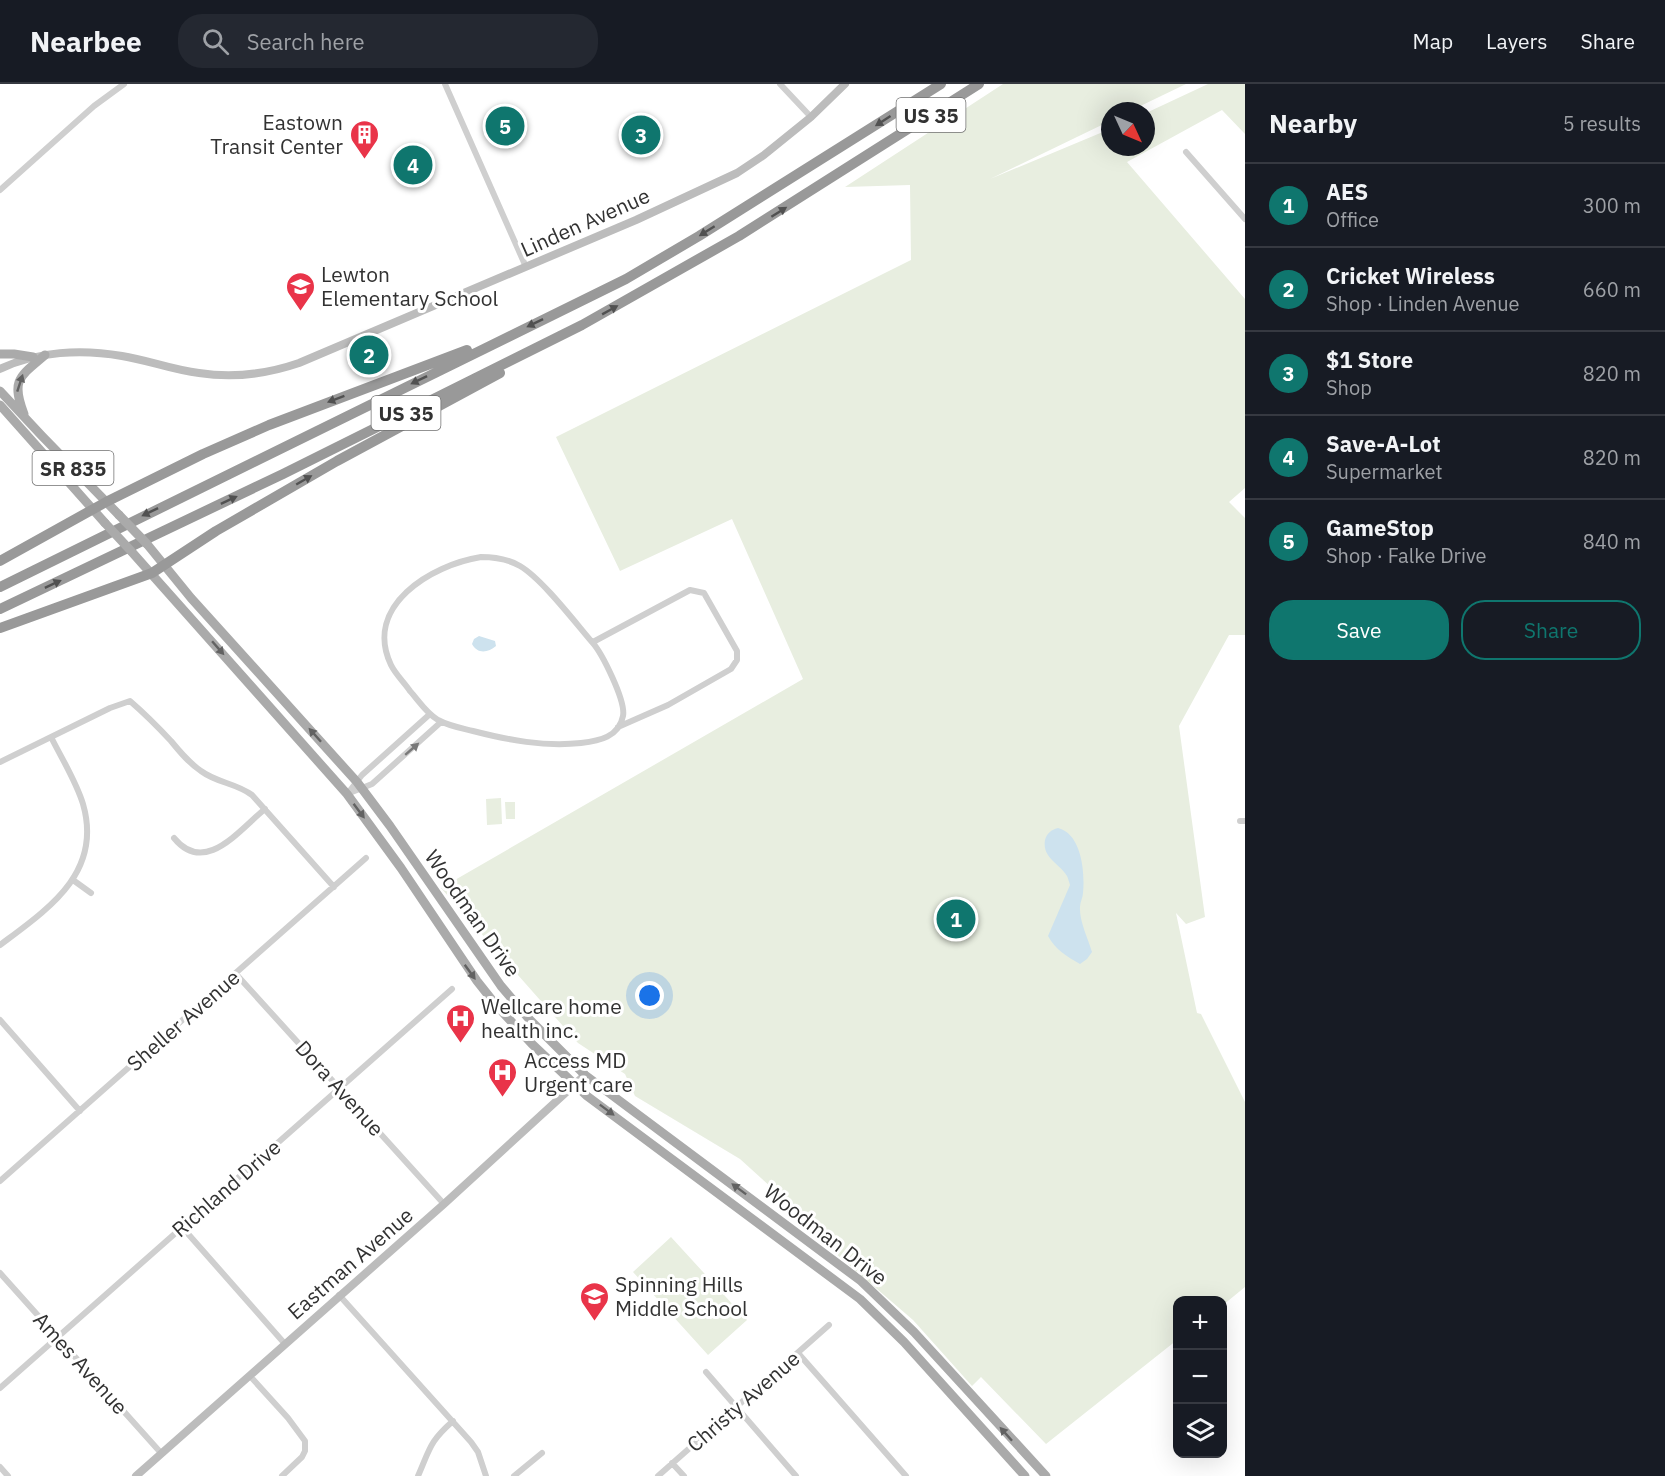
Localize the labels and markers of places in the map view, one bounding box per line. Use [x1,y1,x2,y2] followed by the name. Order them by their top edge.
[486,104,524,148] pin: 5
[210,108,343,160] place label: Eastown Transit Center
[622,112,660,158] pin: 3
[348,118,380,160] building icon: Eastown Transit Center
[394,142,432,188] pin: 4
[321,260,498,312] place label: Lewton Elementary School
[284,270,316,312] school or university icon: Lewton Elementary School
[350,332,388,378] pin: 2
[936,896,976,942] pin: 1
[481,992,622,1044] place label: Wellcare home health inc.
[444,1002,476,1044] hospital icon: Wellcare home health inc.
[524,1046,633,1098] place label: Access MD Urgent care
[487,1056,519,1098] hospital icon: Access MD Urgent care
[615,1270,748,1322] place label: Spinning Hills Middle School
[578,1280,610,1322] school or university icon: Spinning Hills Middle School

